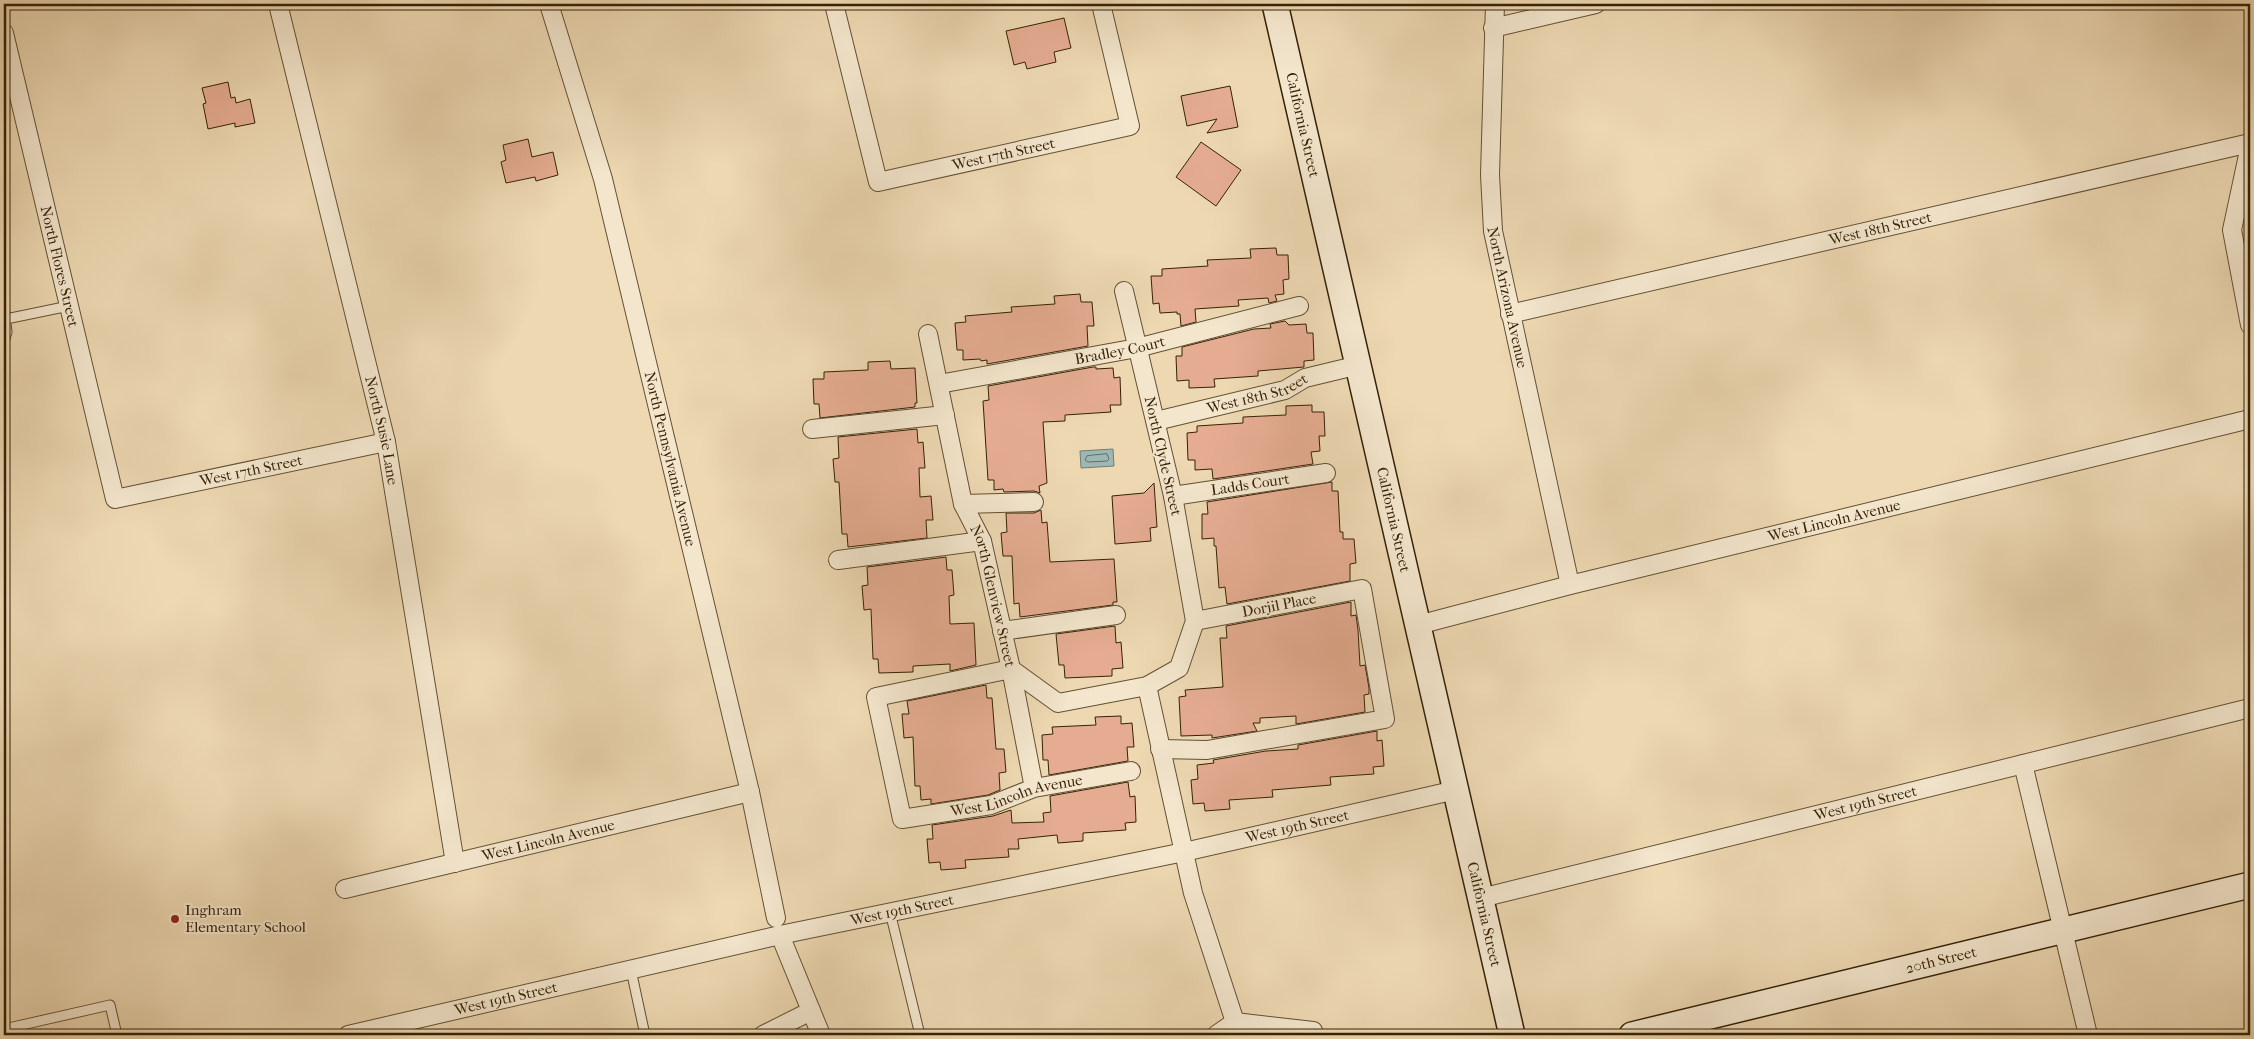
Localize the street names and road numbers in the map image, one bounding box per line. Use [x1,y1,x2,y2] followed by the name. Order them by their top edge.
[1282,71,1324,180] street label: California Street
[950,134,1057,174] street label: West 17th Street
[36,204,83,329] street label: North Flores Street
[1826,208,1934,249] street label: West 18th Street
[1483,225,1532,370] street label: North Arizona Avenue
[1073,332,1168,368] street label: Bradley Court
[1204,369,1311,418] street label: West 18th Street
[640,370,700,549] street label: North Pennsylvania Avenue
[361,374,402,487] street label: North Susie Lane
[1141,395,1186,518] street label: North Clyde Street
[197,451,305,490] street label: West 17th Street
[1373,465,1414,574] street label: California Street
[1210,470,1291,499] street label: Ladds Court
[1765,496,1903,546] street label: West Lincoln Avenue
[966,522,1019,669] street label: North Glenview Street
[1240,589,1318,621] street label: Dorjil Place
[948,771,1084,820] street label: West Lincoln Avenue
[1811,782,1919,825] street label: West 19th Street
[1243,806,1351,847] street label: West 19th Street
[479,816,617,865] street label: West Lincoln Avenue
[1463,860,1505,969] street label: California Street
[848,890,956,930] street label: West 19th Street
[1904,943,1979,977] street label: 20th Street
[452,978,560,1019] street label: West 19th Street

